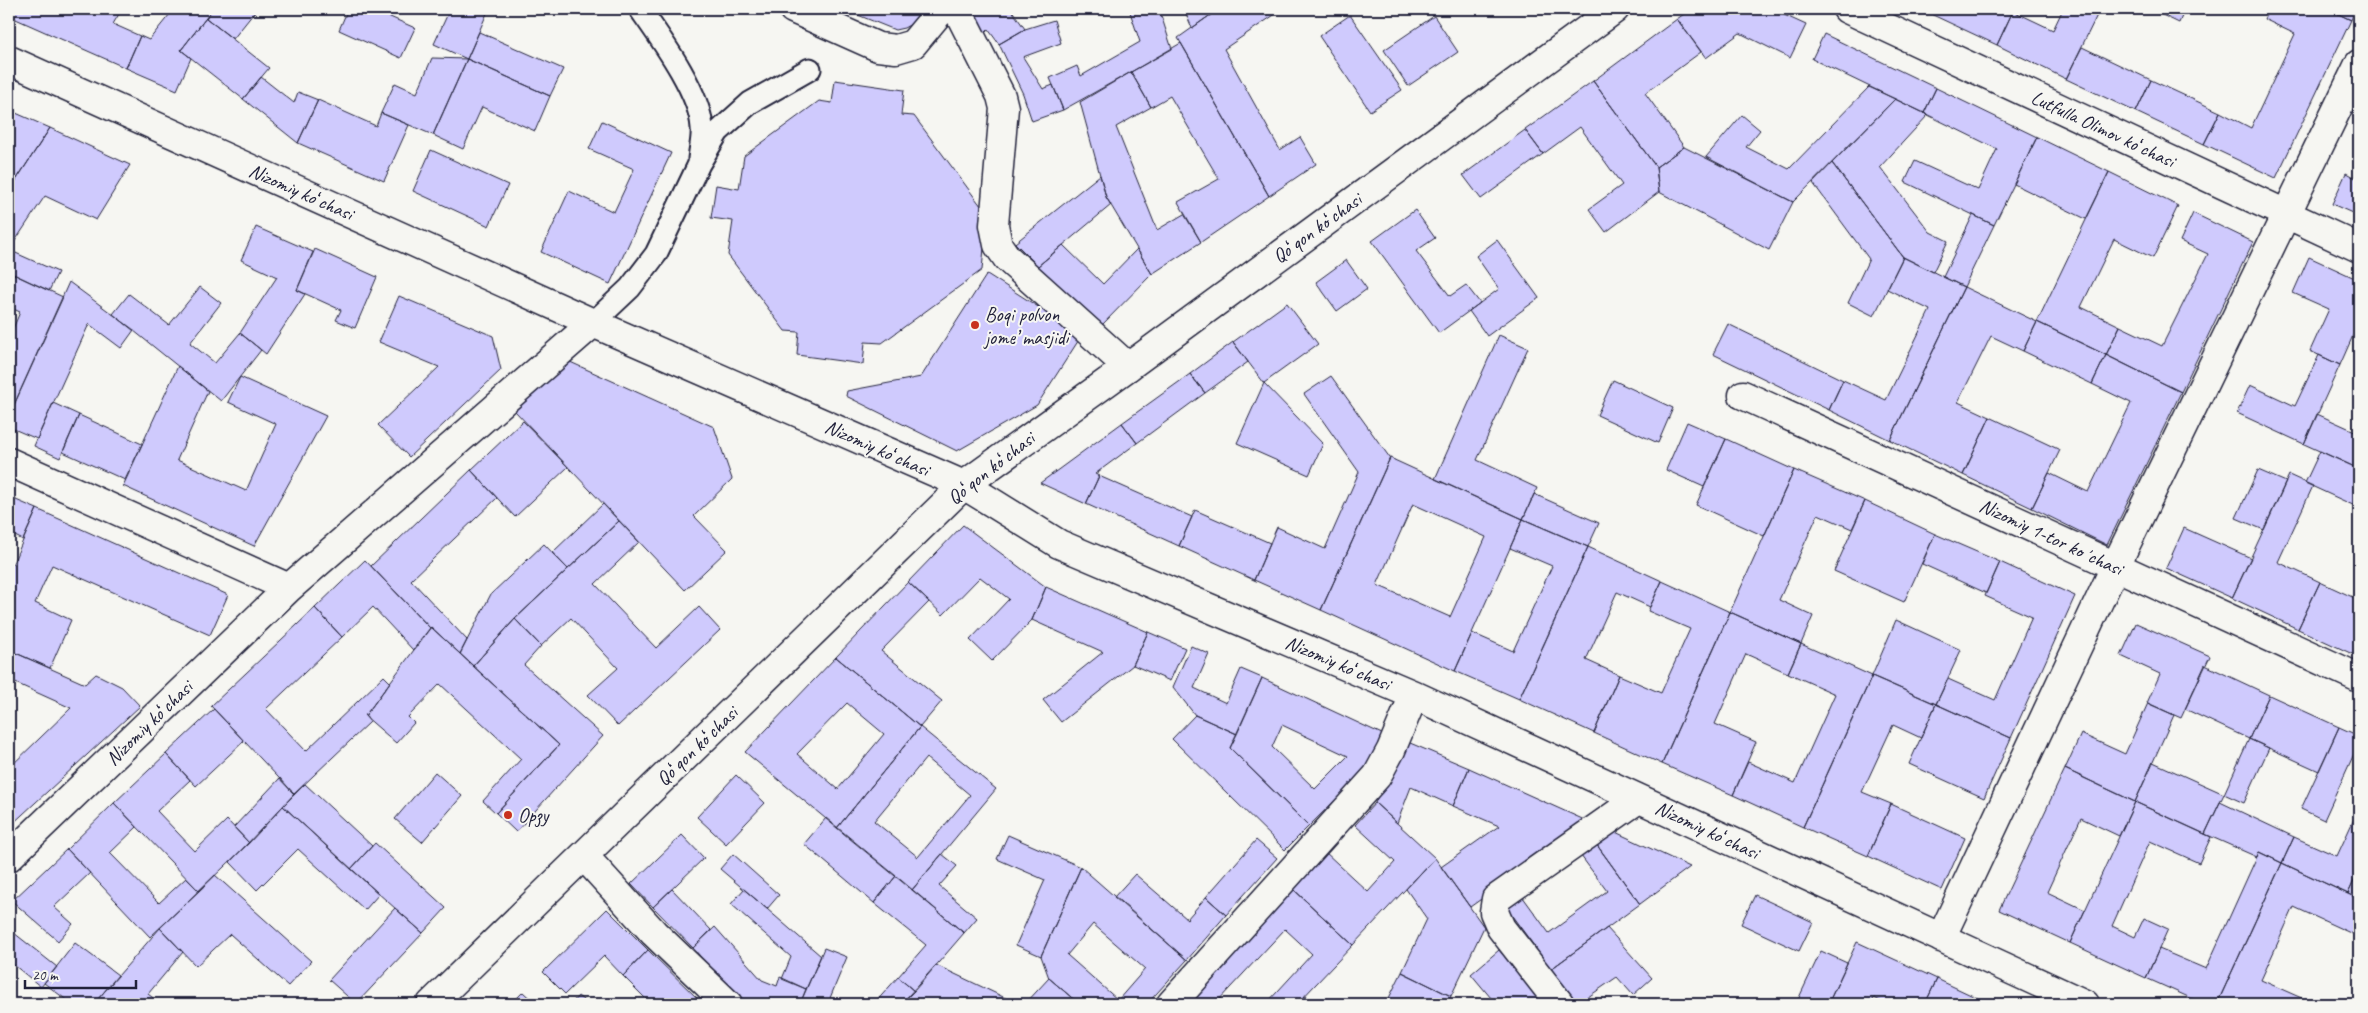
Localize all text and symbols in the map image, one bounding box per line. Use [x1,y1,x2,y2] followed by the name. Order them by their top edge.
[2027,85,2181,174] street label: Lutfulla Olimov koʻchasi
[245,158,359,227] street label: Nizomiy koʻchasi
[1268,186,1368,269] street label: Qoʻqon koʻchasi
[983,302,1071,350] place label: Boqi polvon jome’ masjidi
[969,319,981,331] marker: Boqi polvon jome’ masjidi
[821,414,935,483] street label: Nizomiy koʻchasi
[942,425,1041,510] street label: Qoʻqon koʻchasi
[1975,493,2129,582] street label: Nizomiy 1-tor koʼchasi
[1282,630,1396,697] street label: Nizomiy koʻchasi
[100,674,199,771] street label: Nizomiy koʻchasi
[651,699,745,791] street label: Qoʻqon koʻchasi
[1651,795,1765,866] street label: Nizomiy koʻchasi
[518,803,550,828] place label: Орзу
[502,809,514,821] marker: Орзу
[25,958,136,990] scale bar
[32,966,59,985] text: 20 m

